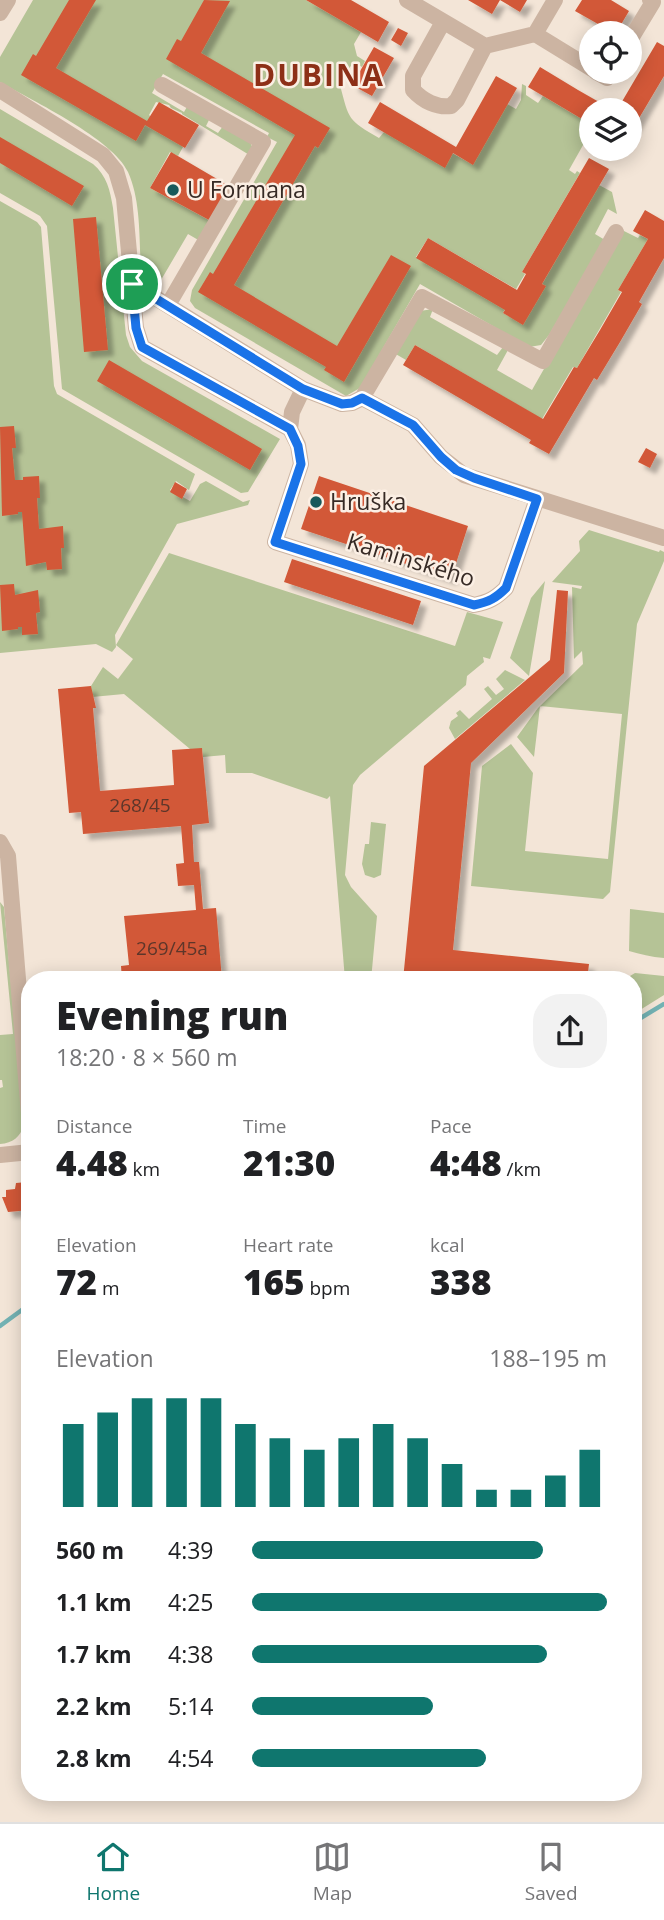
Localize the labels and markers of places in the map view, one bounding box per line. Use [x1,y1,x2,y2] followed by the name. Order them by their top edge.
[187,173,306,205] place label: U Formana
[165,182,181,198] marker: U Formana
[102,254,162,314] pin
[330,485,406,517] place label: Hruška
[308,494,324,510] marker: Hruška

